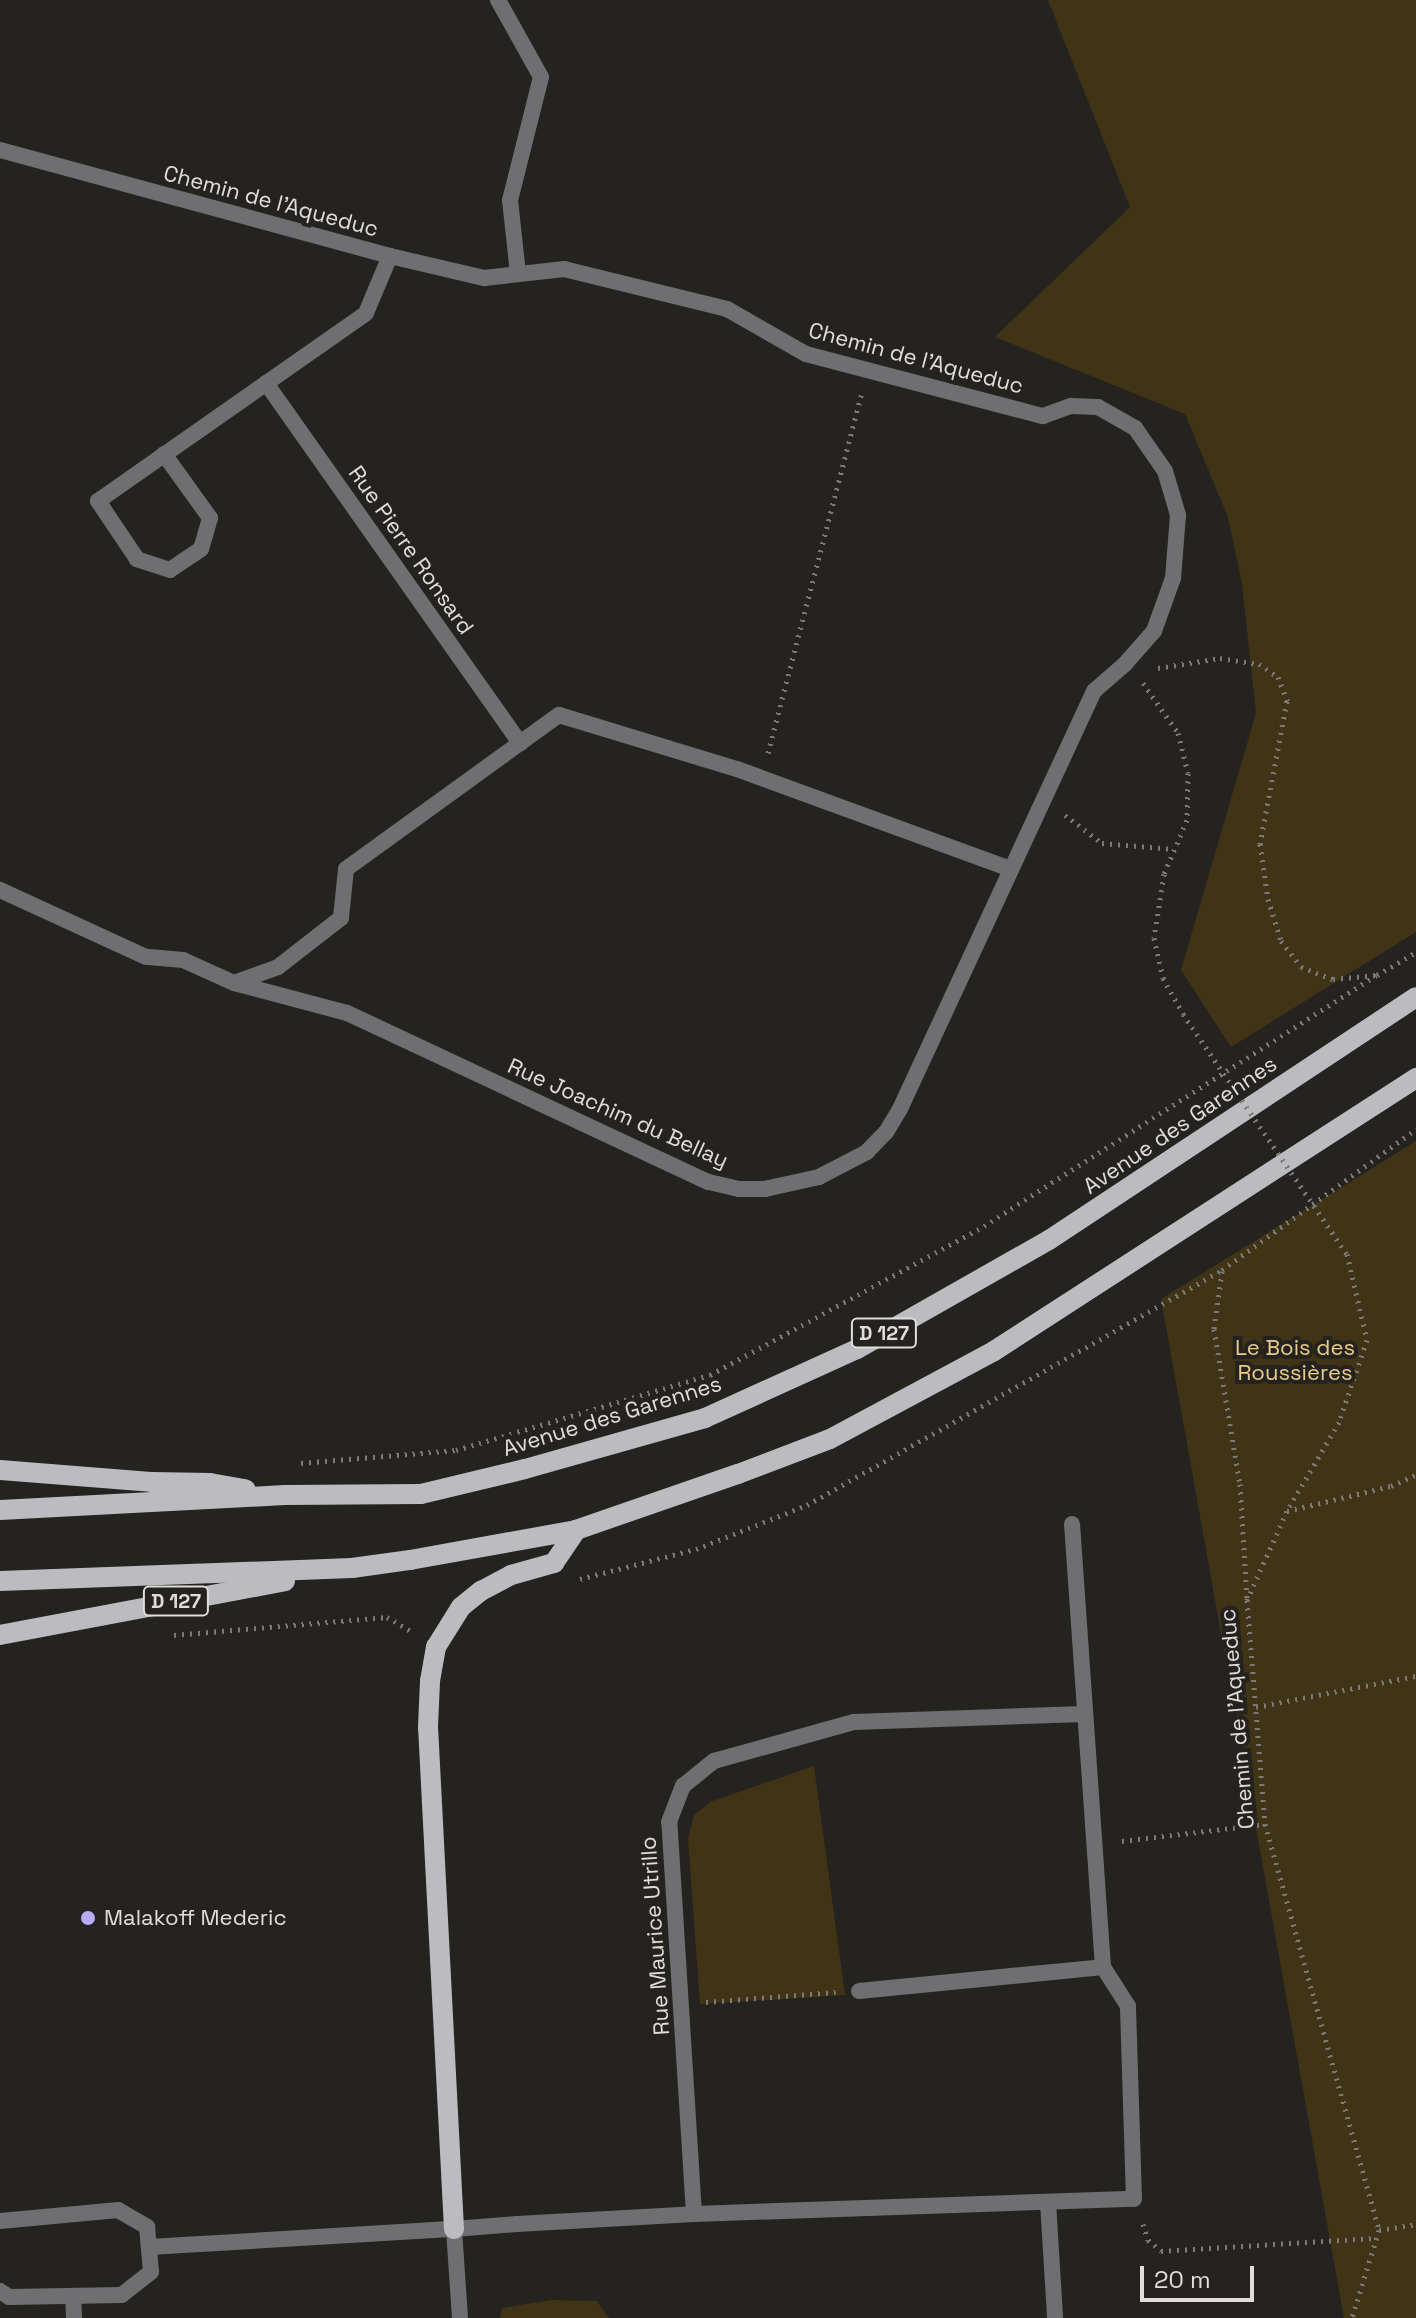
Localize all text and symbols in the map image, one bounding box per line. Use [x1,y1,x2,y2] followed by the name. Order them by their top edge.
[161,160,381,242] street label: Chemin de l'Aqueduc
[806,317,1026,399] street label: Chemin de l'Aqueduc
[343,461,479,639] street label: Rue Pierre Ronsard
[1078,1050,1282,1200] street label: Avenue des Garennes
[504,1052,732,1174] street label: Rue Joachim du Bellay
[850,1317,918,1349] road number: D 127
[1235,1334,1355,1386] park label: Le Bois des Roussières
[499,1370,725,1462] street label: Avenue des Garennes
[142,1585,210,1617] road number: D 127
[1214,1608,1260,1830] street label: Chemin de l'Aqueduc
[635,1836,675,2036] street label: Rue Maurice Utrillo
[104,1905,287,1931] place label: Malakoff Mederic
[79,1909,97,1927] marker: Malakoff Mederic
[1144,2250,1258,2300] scale bar
[1154,2264,1211,2295] text: 20 m

